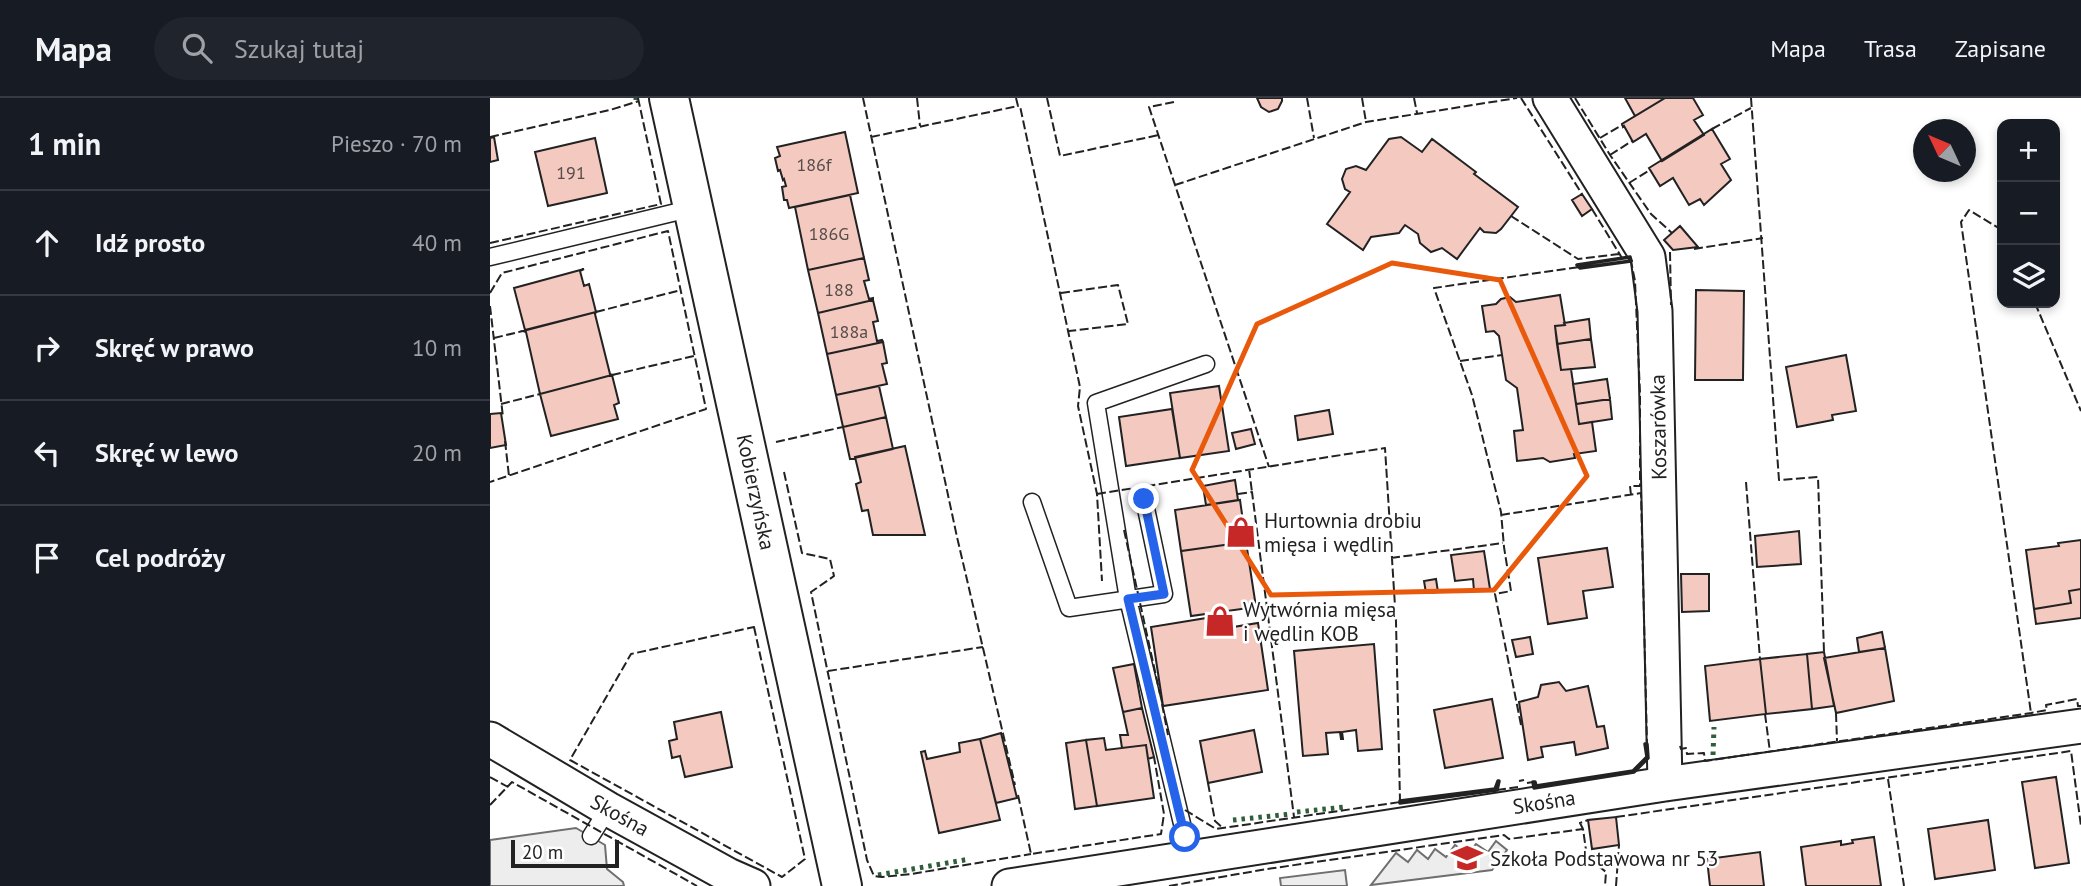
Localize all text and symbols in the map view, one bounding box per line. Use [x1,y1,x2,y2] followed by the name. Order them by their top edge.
[154,17,644,80] search box
[35,27,112,70] text: Mapa
[178,29,216,67] icon: search
[234,32,364,65] text: Szukaj tutaj
[1770,33,1826,64] text: Mapa
[1864,33,1917,64] text: Trasa
[1955,33,2046,64] text: Zapisane
[1913,119,1976,182] north arrow
[1997,119,2060,308] map controls
[1997,119,2060,182] button: +
[28,124,101,163] text: 1 min
[331,129,462,158] text: Pieszo · 70 m
[796,153,833,176] house number: 186f
[556,161,586,184] house number: 191
[1997,182,2060,245] button: −
[809,222,849,245] house number: 186G
[28,224,66,262] icon: ahead
[95,226,205,259] text: Idź prosto
[412,228,462,257] text: 40 m
[1997,245,2060,308] button: layers
[824,278,854,301] house number: 188
[830,320,868,343] house number: 188a
[28,329,66,367] icon: right
[95,331,254,364] text: Skręć w prawo
[412,333,462,362] text: 10 m
[1644,374,1672,480] street label: Koszarówka
[731,432,781,552] street label: Kobierzyńska
[28,434,66,472] icon: left
[95,436,239,469] text: Skręć w lewo
[412,438,462,467] text: 20 m
[1128,483,1159,514] route end
[1264,507,1422,558] place label: Hurtownia drobiu mięsa i wędlin
[1224,515,1258,549] shop icon: Hurtownia drobiu mięsa i wędlin
[28,539,66,577] icon: arrive
[95,541,225,574] text: Cel podróży
[1243,596,1396,647] place label: Wytwórnia mięsa i wędlin KOB
[1203,604,1237,638] shop icon: Wytwórnia mięsa i wędlin KOB
[1511,784,1577,820] street label: Skośna
[586,788,654,842] street label: Skośna
[1169,821,1200,852] route start
[511,837,620,869] scale bar
[522,840,563,864] text: 20 m
[1450,841,1484,875] school or university icon: Szkoła Podstawowa nr 53
[1490,845,1718,872] place label: Szkoła Podstawowa nr 53

